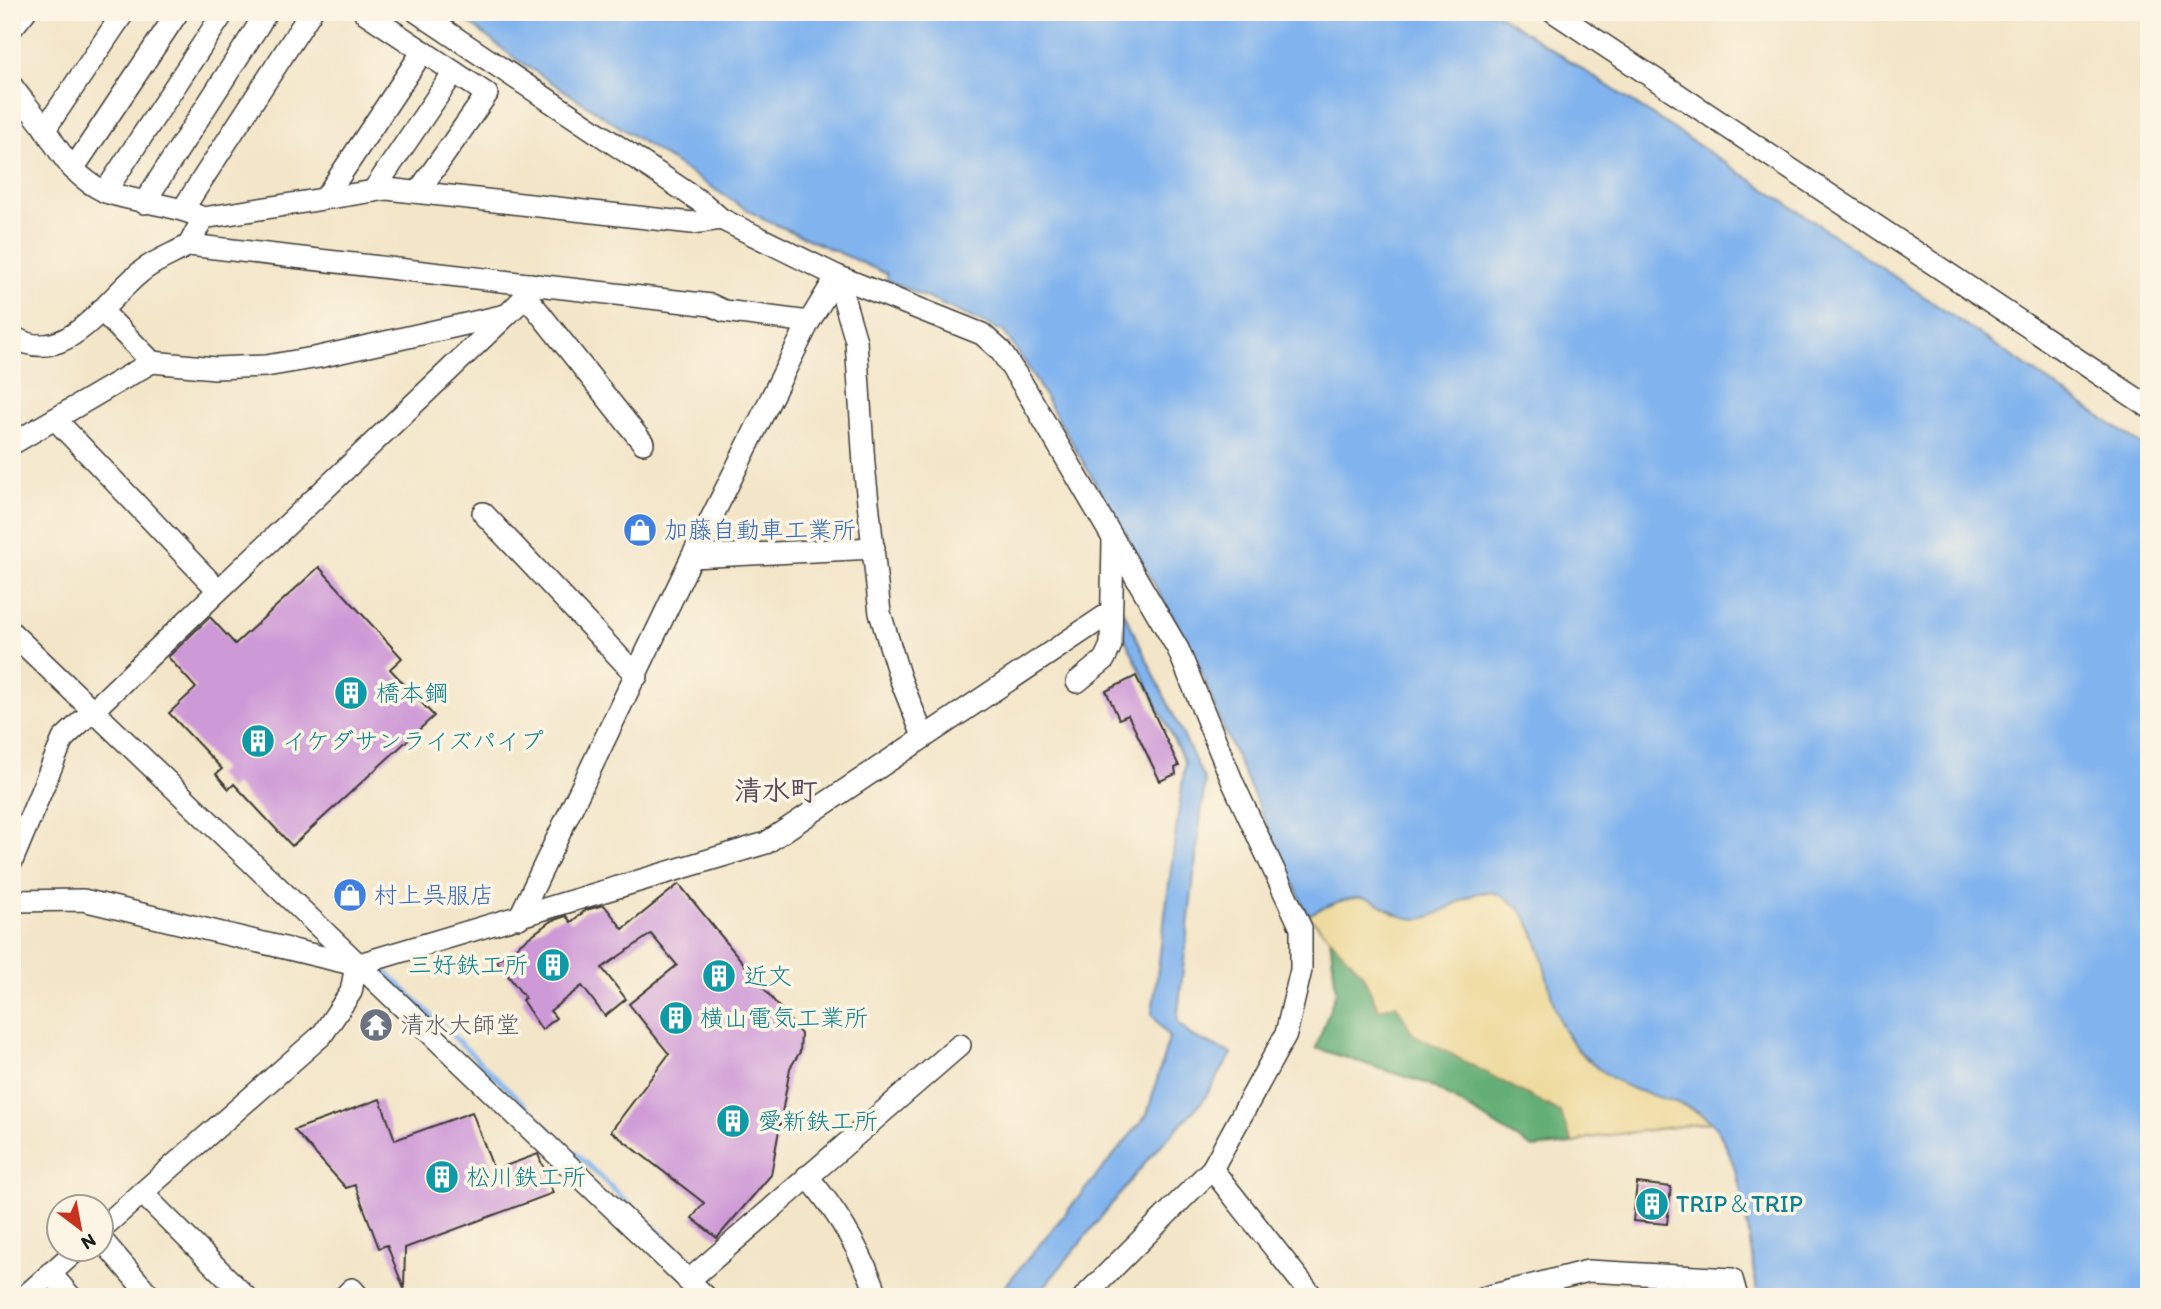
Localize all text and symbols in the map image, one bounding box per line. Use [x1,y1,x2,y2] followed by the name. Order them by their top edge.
[621,511,659,549] shop icon: 加藤自動車工業所
[664,515,856,544] place label: 加藤自動車工業所
[332,674,370,712] building icon: 橋本鋼
[376,678,448,707] place label: 橋本鋼
[239,722,277,760] building icon: イケダサンライズパイプ
[282,726,544,755] place label: イケダサンライズパイプ
[734,773,818,807] district label: 清水町
[331,876,369,914] shop icon: 村上呉服店
[374,880,494,909] place label: 村上呉服店
[534,946,572,984] building icon: 三好鉄工所
[408,950,528,979] place label: 三好鉄工所
[700,957,738,995] building icon: 近文
[744,961,792,990] place label: 近文
[657,999,695,1037] building icon: 横山電気工業所
[700,1003,868,1032] place label: 横山電気工業所
[357,1006,395,1044] temple icon: 清水大師堂
[400,1010,520,1039] place label: 清水大師堂
[714,1102,752,1140] building icon: 愛新鉄工所
[758,1106,878,1135] place label: 愛新鉄工所
[423,1158,461,1196] building icon: 松川鉄工所
[466,1162,586,1191] place label: 松川鉄工所
[1633,1185,1671,1223] building icon: TRIP＆TRIP
[1676,1189,1803,1218] place label: TRIP＆TRIP
[46,1194,116,1264] north arrow
[77,1229,100,1255] text: N

